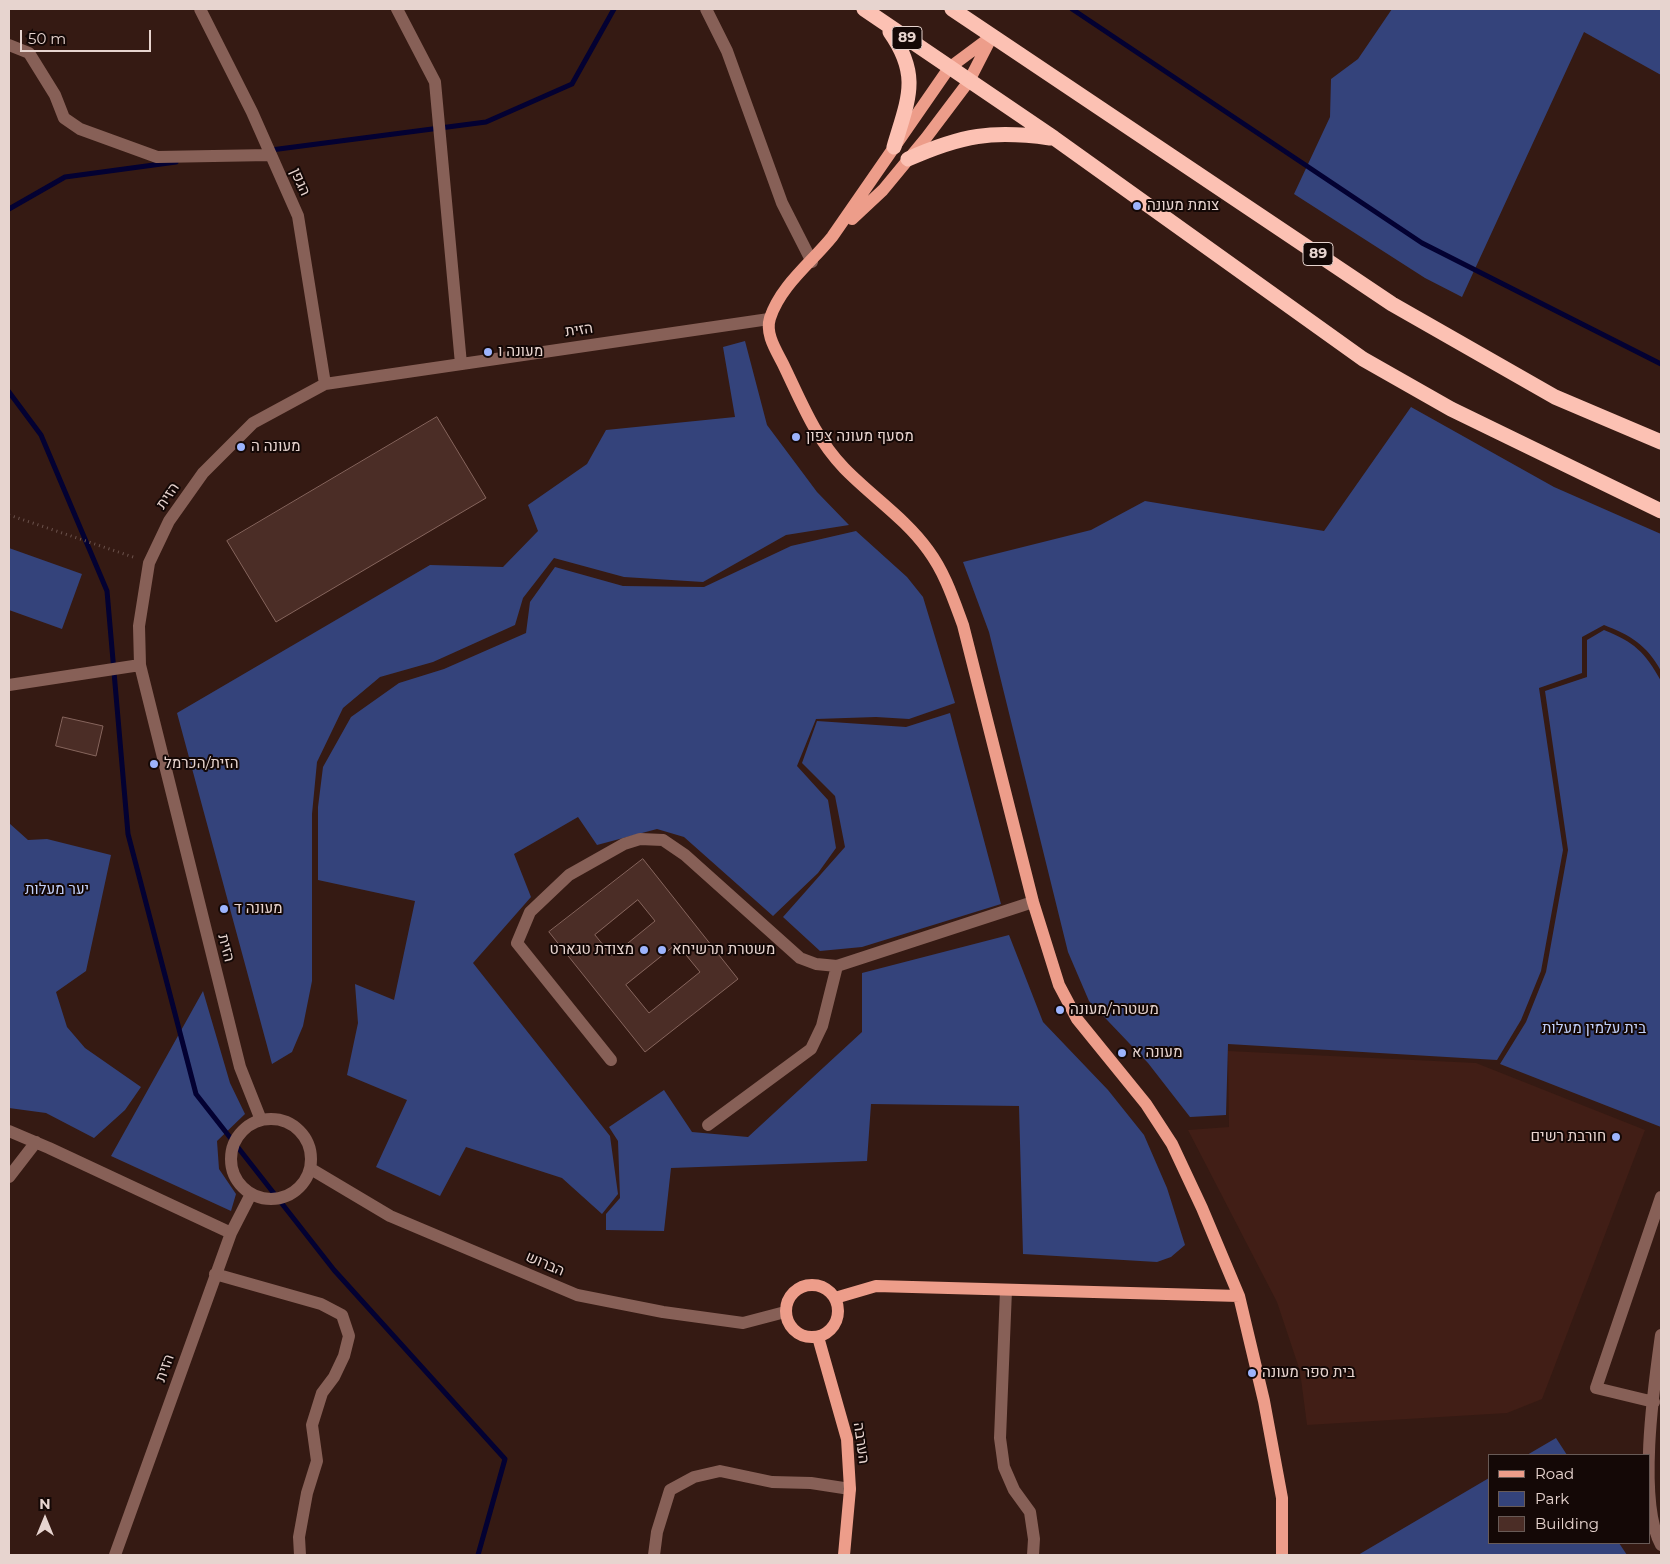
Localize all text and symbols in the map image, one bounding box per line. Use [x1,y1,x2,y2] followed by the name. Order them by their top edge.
[22,20,154,52] scale bar
[892,26,922,49] road number: 89
[28,29,66,48] text: 50 m
[286,165,314,199] street label: הגפן
[1147,197,1219,215] place label: צומת מעונה
[1131,200,1143,212] marker: צומת מעונה
[1303,242,1333,266] road number: 89
[564,319,594,341] street label: הזית
[498,343,543,361] place label: מעונה ו
[482,346,494,358] marker: מעונה ו
[806,428,914,446] place label: מסעף מעונה צפון
[790,431,802,443] marker: מסעף מעונה צפון
[251,438,301,456] place label: מעונה ה
[235,441,247,453] marker: מעונה ה
[153,479,183,513] street label: הזית
[164,755,239,773] place label: הזית/הכרמל
[148,758,160,770] marker: הזית/הכרמל
[25,881,89,899] park label: יער מעלות
[234,900,283,918] place label: מעונה ד
[218,903,230,915] marker: מעונה ד
[214,932,238,964] street label: הזית
[549,941,634,959] place label: מצודת טגארט
[672,941,775,959] place label: משטרת תרשיחא
[638,944,650,956] marker: מצודת טגארט
[656,944,668,956] marker: משטרת תרשיחא
[1070,1001,1159,1019] place label: משטרה/מעונה
[1054,1004,1066,1016] marker: משטרה/מעונה
[1542,1020,1646,1038] park label: בית עלמין מעלות
[1132,1044,1182,1062] place label: מעונה א
[1116,1047,1128,1059] marker: מעונה א
[1531,1128,1606,1146] place label: חורבת רשים
[1610,1131,1622,1143] marker: חורבת רשים
[523,1248,567,1280] street label: הברוש
[152,1352,178,1384] street label: הזית
[1262,1364,1355,1382] place label: בית ספר מעונה
[1246,1367,1258,1379] marker: בית ספר מעונה
[849,1421,873,1465] street label: הערבה
[1488,1454,1650,1544] legend
[1535,1464,1574,1483] text: Road
[1535,1489,1569,1508] text: Park
[20,1494,70,1544] north arrow
[39,1495,51,1513] text: N
[1535,1514,1599,1533] text: Building

